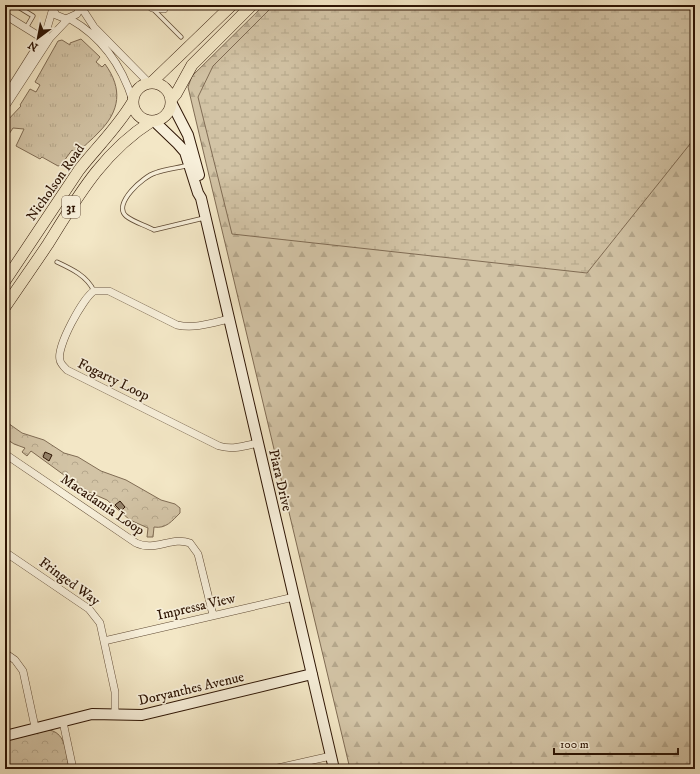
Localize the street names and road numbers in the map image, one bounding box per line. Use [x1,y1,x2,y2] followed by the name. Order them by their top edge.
[23,141,89,225] street label: Nicholson Road
[62,196,80,218] road number: 31
[75,355,152,405] street label: Fogarty Loop
[264,448,296,513] street label: Piara Drive
[57,470,148,540] street label: Macadamia Loop
[35,554,104,610] street label: Fringed Way
[155,589,237,625] street label: Impressa View
[137,668,246,710] street label: Doryanthes Avenue

